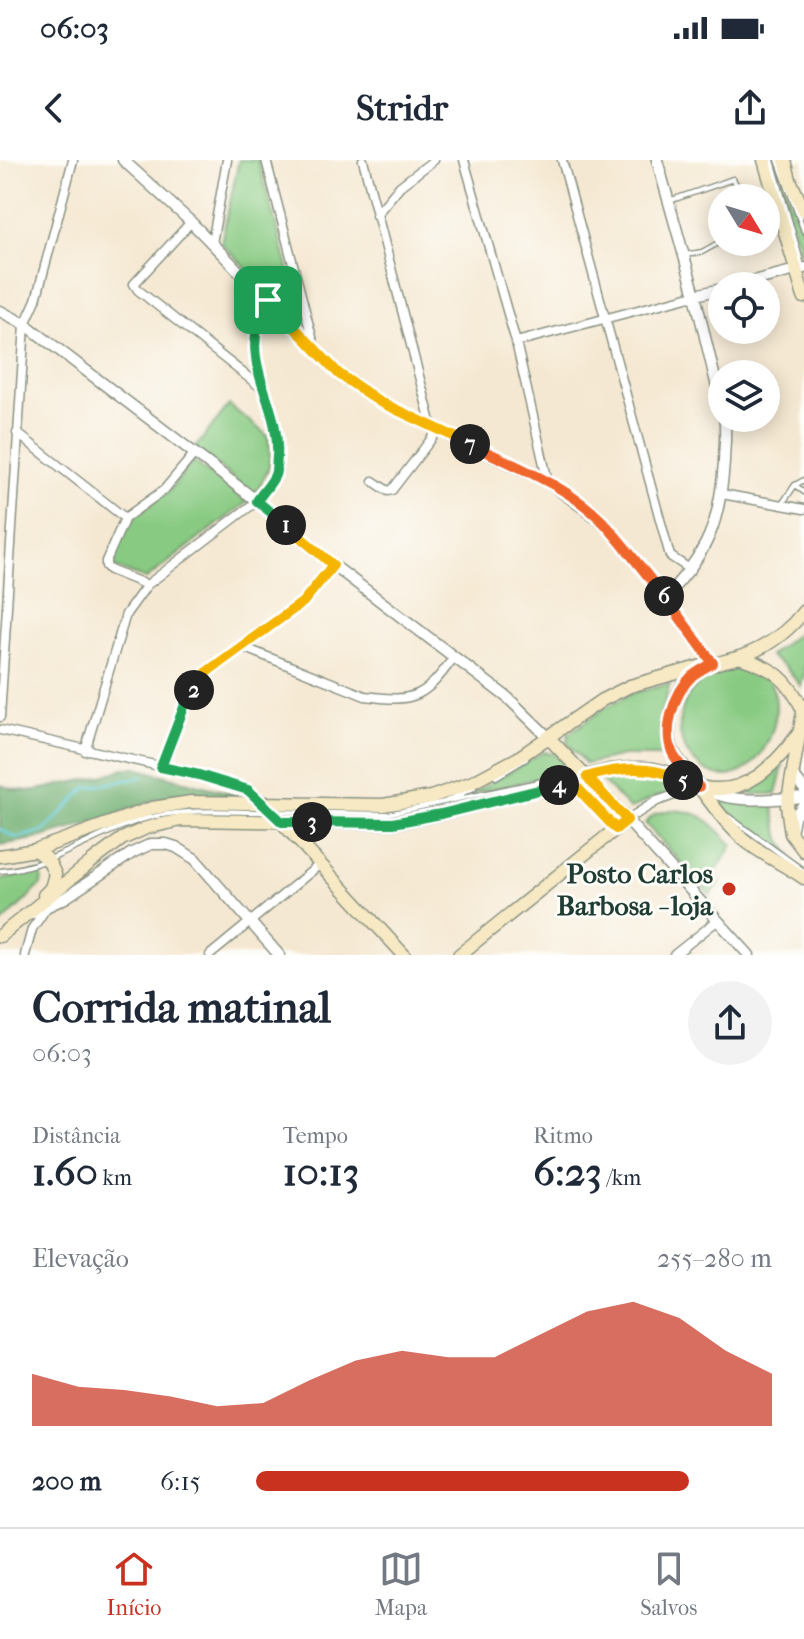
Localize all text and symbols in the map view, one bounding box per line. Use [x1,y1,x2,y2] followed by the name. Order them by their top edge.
[40,11,109,46] text: 06:03
[32,86,76,130] icon: back
[728,86,772,130] icon: share
[356,87,448,129] text: Stridr
[708,184,780,256] north arrow
[708,184,780,432] map controls
[234,266,302,334] pin
[708,272,780,344] button: locate
[246,278,290,322] icon: arrive
[708,360,780,432] button: layers
[450,424,490,464] pin: 7
[465,431,475,457] text: 7
[266,505,306,545] pin: 1
[282,512,290,538] text: 1
[644,576,684,616] pin: 6
[658,583,670,609] text: 6
[174,670,214,710] pin: 2
[188,677,200,703] text: 2
[663,760,703,800] pin: 5
[539,765,579,805] pin: 4
[678,767,688,793] text: 5
[553,772,566,798] text: 4
[292,802,332,842] pin: 3
[307,809,317,835] text: 3
[557,857,714,922] place label: Posto Carlos Barbosa - loja
[720,880,738,898] marker: Posto Carlos Barbosa - loja
[688,981,772,1065] button: share
[32,982,331,1033] text: Corrida matinal
[32,1038,92,1069] text: 06:03
[32,1123,120,1149] text: Distância
[283,1123,348,1149] text: Tempo
[533,1123,593,1149] text: Ritmo
[32,1149,98,1195] text: 1.60
[283,1149,359,1195] text: 10:13
[533,1149,602,1195] text: 6:23
[98,1165,132,1191] text: km
[602,1165,641,1191] text: /km
[32,1243,129,1274] text: Elevação
[657,1243,772,1274] text: 255–280 m
[32,1466,101,1497] text: 200 m
[160,1466,201,1497] text: 6:15
[107,1547,161,1621] tab: Início
[375,1547,427,1621] tab: Mapa
[640,1547,697,1621] tab: Salvos

